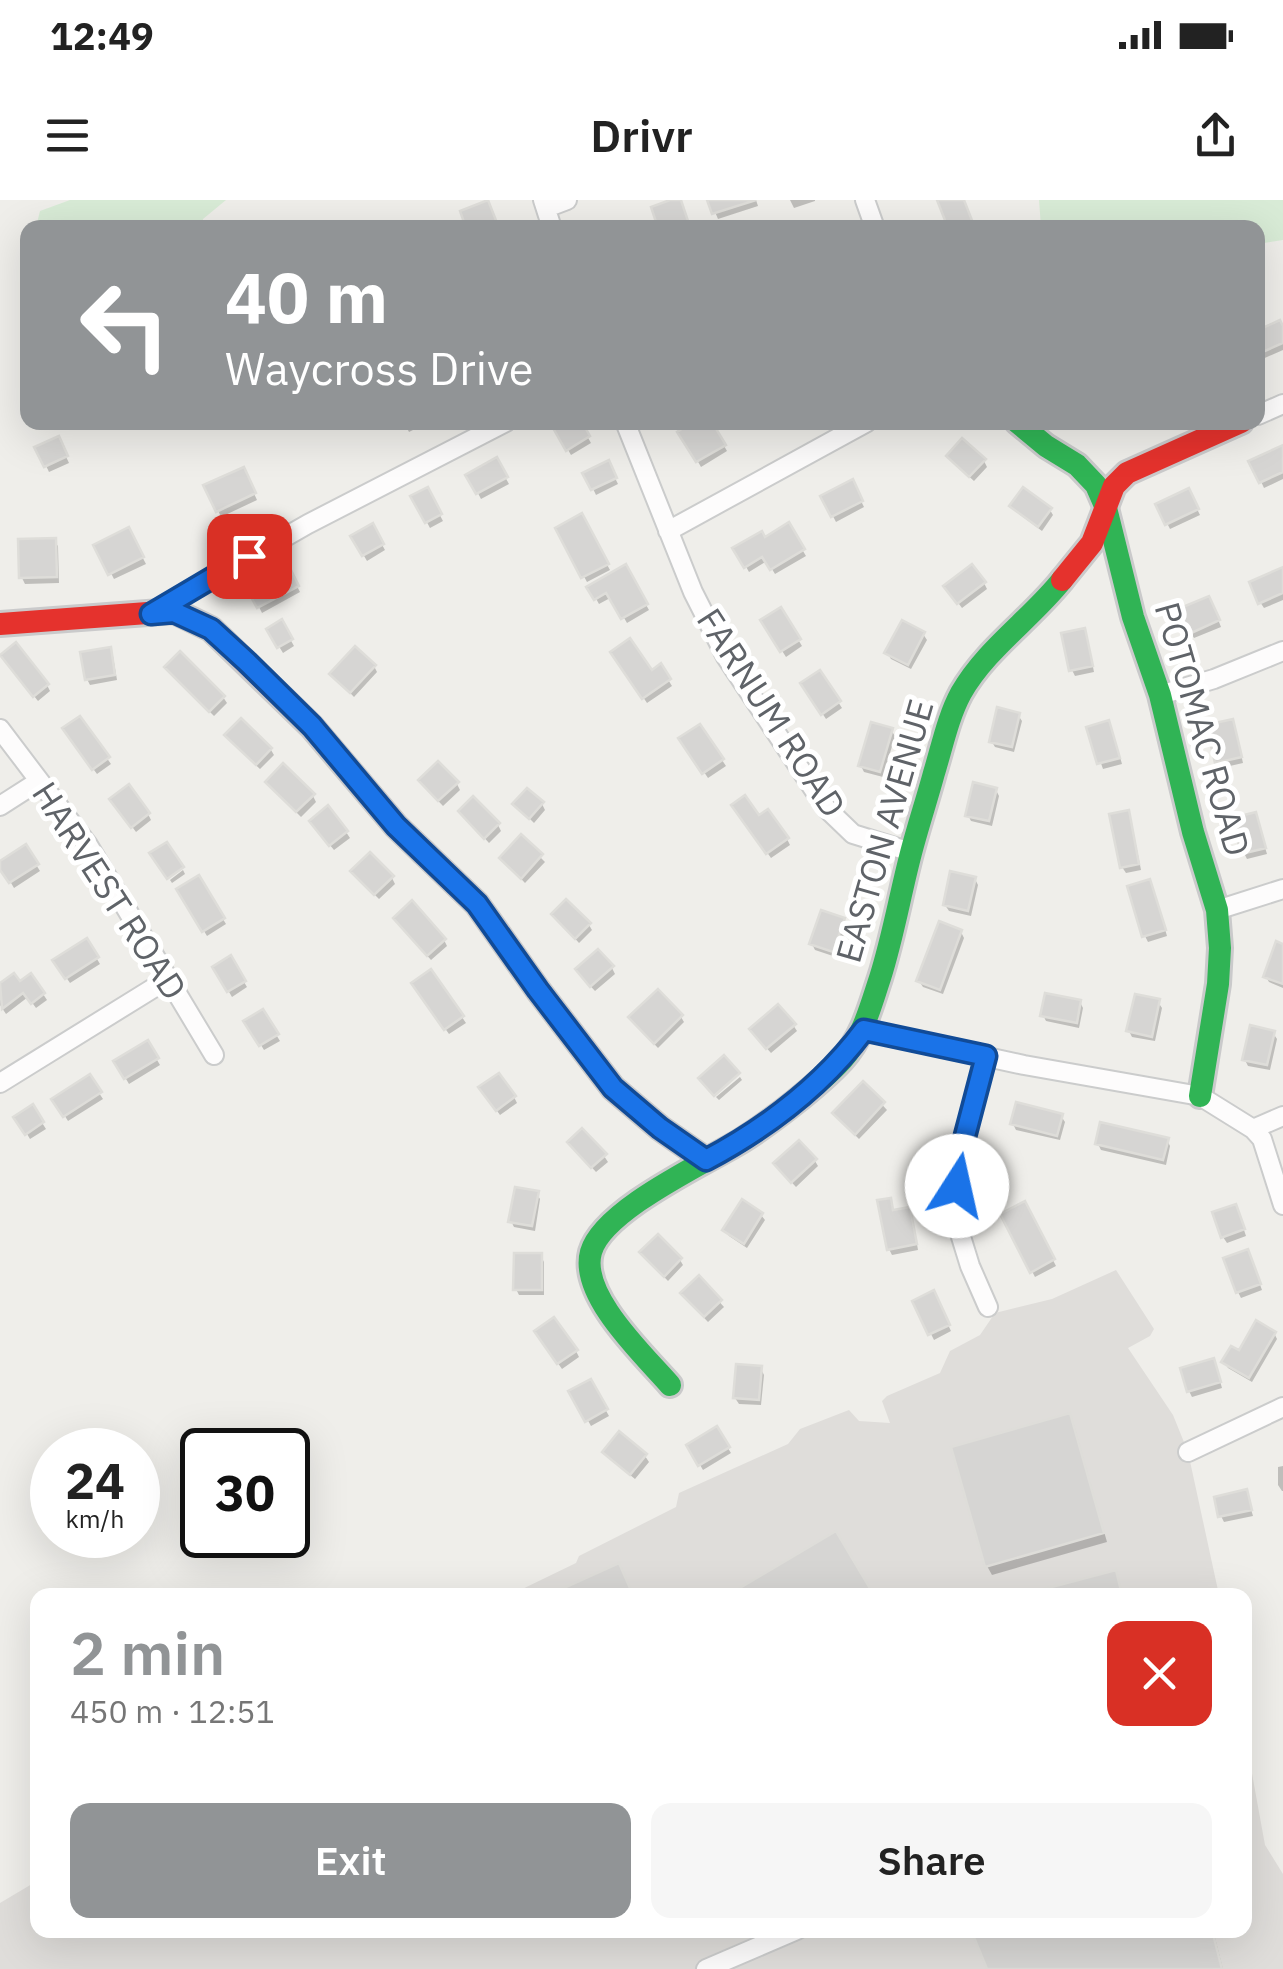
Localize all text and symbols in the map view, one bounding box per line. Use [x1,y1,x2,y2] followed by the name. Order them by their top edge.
[50,11,154,60] text: 12:49
[590,106,693,164] text: Drivr
[40,108,95,163] icon: menu
[1188,108,1243,163] icon: share
[225,251,388,342] text: 40 m
[60,260,190,390] icon: left
[225,339,533,397] text: Waycross Drive
[207,514,292,599] pin
[222,529,277,584] icon: arrive
[1145,596,1261,861] street label: POTOMAC ROAD
[687,599,857,826] street label: FARNUM ROAD
[825,694,944,968] street label: EASTON AVENUE
[22,773,197,1008] street label: HARVEST ROAD
[905,1134,1009,1238] position arrow
[180,1428,310,1558] speed limit sign: 30
[65,1448,125,1513] text: 24
[66,1502,124,1535] text: km/h
[70,1613,225,1692] text: 2 min
[1107,1621,1212,1726] button: close
[70,1690,275,1732] text: 450 m · 12:51
[70,1803,631,1918] button: Exit
[651,1803,1212,1918] button: Share

